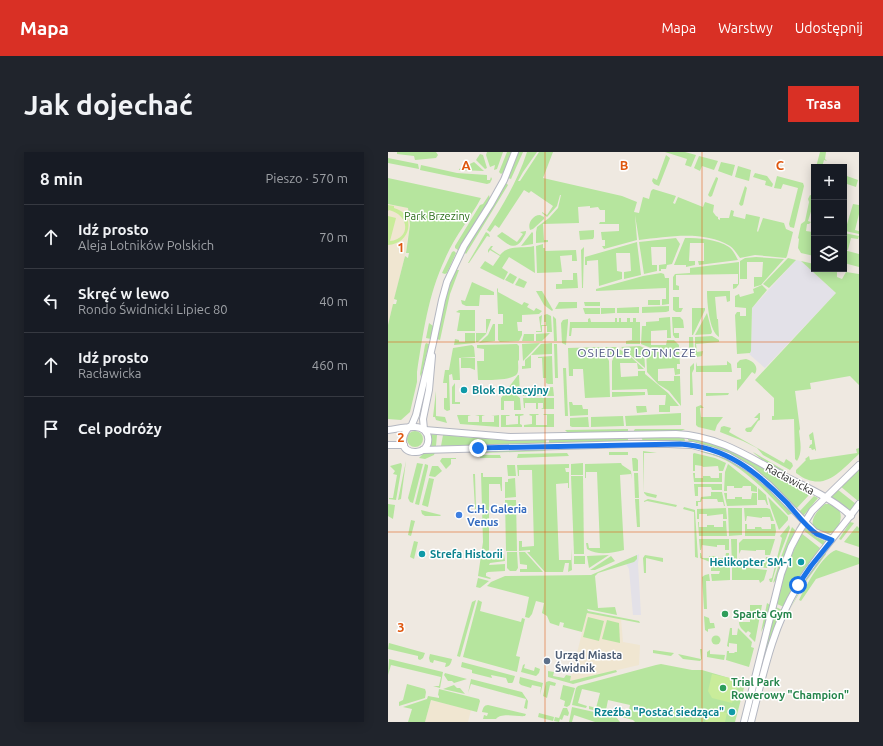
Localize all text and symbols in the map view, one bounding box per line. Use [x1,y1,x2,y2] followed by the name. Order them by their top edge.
[20,17,69,39] text: Mapa
[661,20,696,36] text: Mapa
[718,20,773,36] text: Warstwy
[795,20,863,36] text: Udostępnij
[788,86,859,122] button: Trasa
[24,89,193,120] text: Jak dojechać
[461,158,471,172] text: A
[620,158,629,172] text: B
[776,158,785,172] text: C
[811,164,847,272] map controls
[811,164,847,200] button: +
[40,169,83,188] text: 8 min
[265,171,348,185] text: Pieszo · 570 m
[811,200,847,236] button: −
[404,210,471,222] park label: Park Brzeziny
[78,221,149,238] text: Idź prosto
[40,226,62,248] icon: ahead
[319,230,348,244] text: 70 m
[811,236,847,272] button: layers
[78,238,214,252] text: Aleja Lotników Polskich
[397,240,405,254] text: 1
[78,285,170,302] text: Skręć w lewo
[40,290,62,312] icon: left
[319,294,348,308] text: 40 m
[78,302,228,316] text: Rondo Świdnicki Lipiec 80
[577,346,697,359] district label: OSIEDLE LOTNICZE
[78,349,149,366] text: Idź prosto
[40,354,62,376] icon: ahead
[312,358,348,372] text: 460 m
[78,366,142,380] text: Racławicka
[472,384,549,396] place label: Blok Rotacyjny
[459,385,469,395] marker: Blok Rotacyjny
[40,418,62,440] icon: arrive
[78,420,162,437] text: Cel podróży
[397,430,405,444] text: 2
[469,439,487,457] route end
[763,461,817,497] street label: Racławicka
[467,503,527,528] place label: C.H. Galeria Venus
[454,510,464,520] marker: C.H. Galeria Venus
[430,548,503,560] place label: Strefa Historii
[417,549,427,559] marker: Strefa Historii
[709,556,793,568] place label: Helikopter SM-1
[796,557,806,567] marker: Helikopter SM-1
[789,576,807,594] route start
[733,608,792,620] place label: Sparta Gym
[720,609,730,619] marker: Sparta Gym
[397,620,405,634] text: 3
[555,649,622,674] place label: Urząd Miasta Świdnik
[542,656,552,666] marker: Urząd Miasta Świdnik
[731,676,849,701] place label: Trial Park Rowerowy "Champion"
[718,683,728,693] marker: Trial Park Rowerowy "Champion"
[594,706,724,719] place label: Rzeźba "Postać siedząca"
[727,707,737,717] marker: Rzeźba "Postać siedząca"

